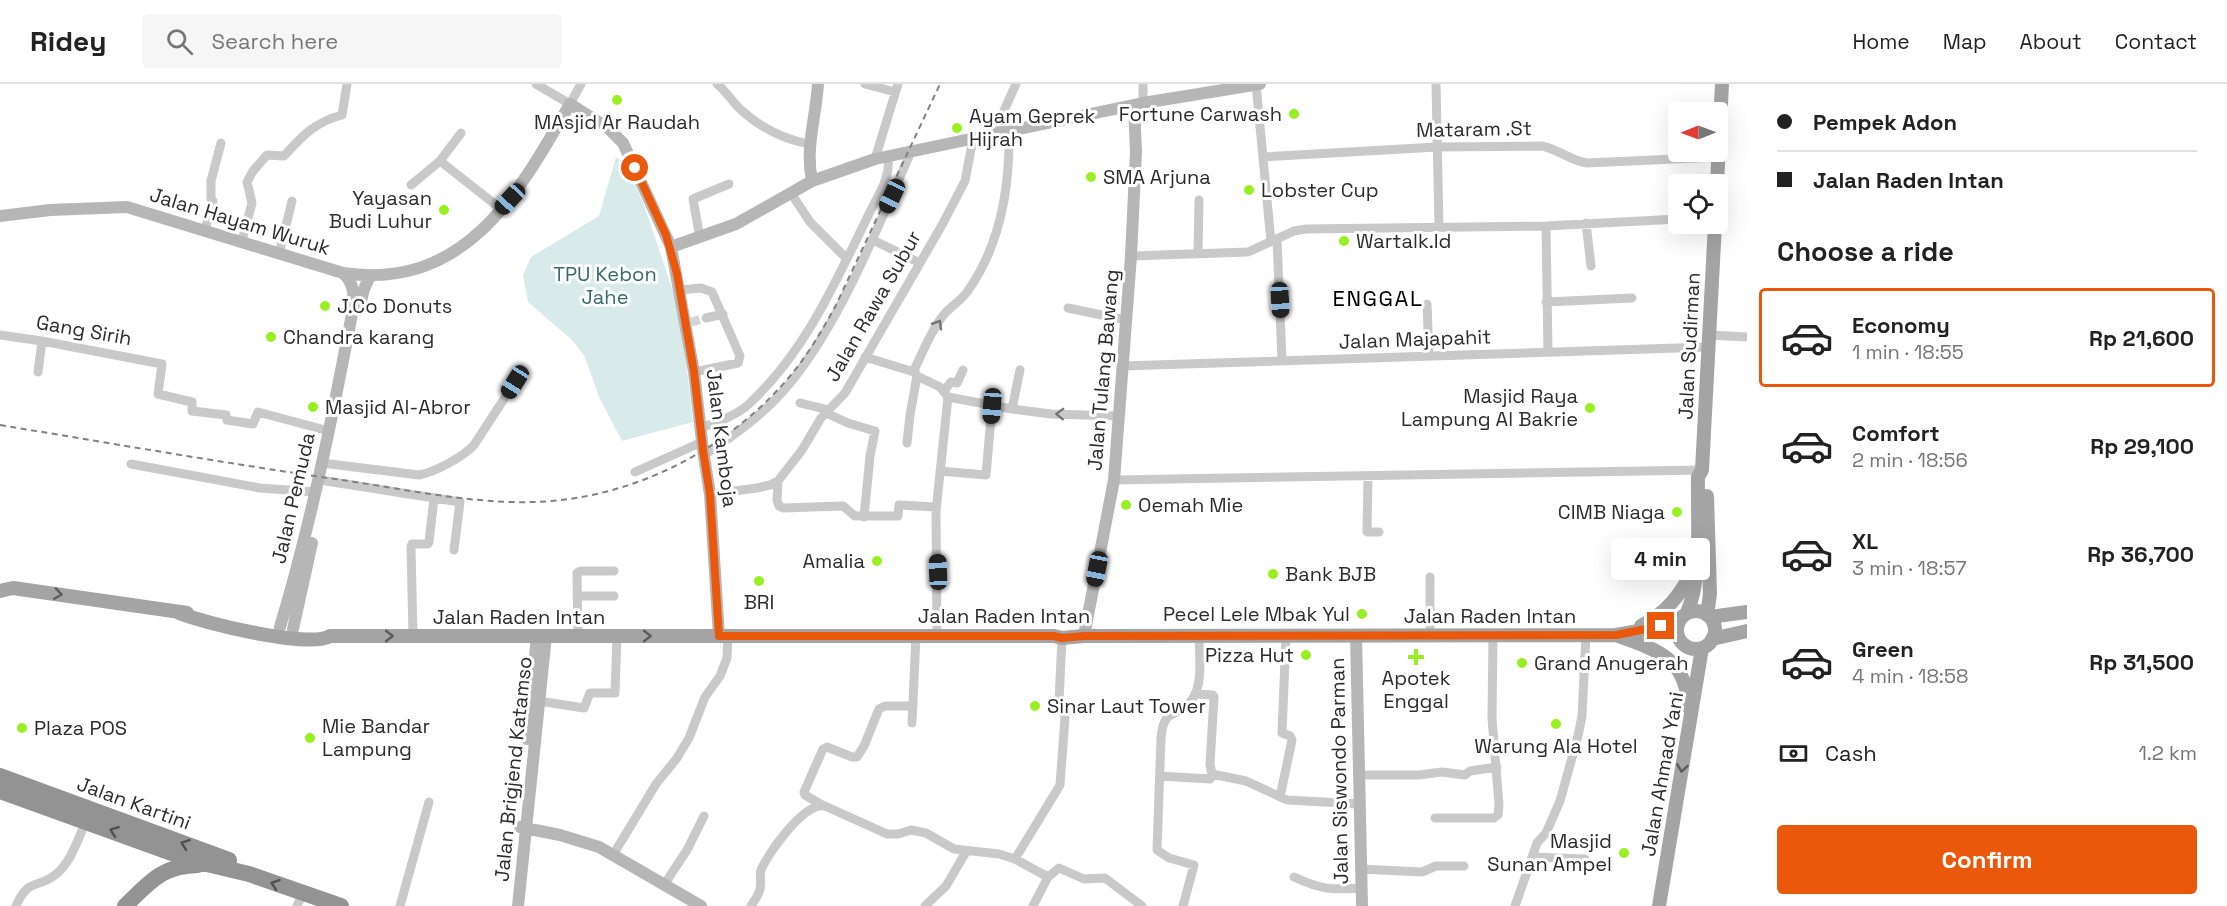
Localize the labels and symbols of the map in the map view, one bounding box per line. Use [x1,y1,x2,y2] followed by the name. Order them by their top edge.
[610,93,624,107] marker: MAsjid Ar Raudah
[1119,101,1282,127] place label: Fortune Carwash
[1668,102,1728,162] north arrow
[969,103,1096,152] place label: Ayam Geprek Hijrah
[1287,107,1301,121] marker: Fortune Carwash
[534,109,700,135] place label: MAsjid Ar Raudah
[1416,115,1532,143] street label: Mataram .St
[950,121,964,135] marker: Ayam Geprek Hijrah
[621,154,648,181] route start
[1103,164,1211,190] place label: SMA Arjuna
[1084,170,1098,184] marker: SMA Arjuna
[876,176,908,216] car
[1261,177,1379,203] place label: Lobster Cup
[491,180,529,218] car
[147,181,334,261] street label: Jalan Hayam Wuruk
[1242,183,1256,197] marker: Lobster Cup
[329,185,432,234] place label: Yayasan Budi Luhur
[437,203,451,217] marker: Yayasan Budi Luhur
[819,226,927,386] street label: Jalan Rawa Subur
[1356,228,1451,254] place label: Wartalk.Id
[1337,234,1351,248] marker: Wartalk.Id
[553,261,657,310] park label: TPU Kebon Jahe
[1081,268,1125,472] street label: Jalan Tulang Bawang
[1672,272,1706,420] street label: Jalan Sudirman
[1270,282,1290,318] car
[1333,284,1423,312] district label: ENGGAL
[337,293,452,319] place label: J.Co Donuts
[318,299,332,313] marker: J.Co Donuts
[34,309,134,351] street label: Gang Sirih
[930,320,941,331] one-way arrow
[1338,323,1492,355] street label: Jalan Majapahit
[283,324,434,350] place label: Chandra karang
[264,330,278,344] marker: Chandra karang
[498,362,532,402] car
[701,367,743,509] street label: Jalan Kamboja
[1401,383,1578,432] place label: Masjid Raya Lampung Al Bakrie
[982,387,1002,425] car
[325,394,471,420] place label: Masjid Al-Abror
[306,400,320,414] marker: Masjid Al-Abror
[1583,401,1597,415] marker: Masjid Raya Lampung Al Bakrie
[1055,408,1064,420] one-way arrow
[265,430,321,566] street label: Jalan Pemuda
[1138,492,1243,518] place label: Oemah Mie
[1119,498,1133,512] marker: Oemah Mie
[1558,499,1665,525] place label: CIMB Niaga
[1670,505,1684,519] marker: CIMB Niaga
[1612,539,1710,581] callout: 4 min
[802,548,865,574] place label: Amalia
[1085,550,1109,588] car
[870,554,884,568] marker: Amalia
[928,554,948,590] car
[1285,561,1376,587] place label: Bank BJB
[1266,567,1280,581] marker: Bank BJB
[752,574,766,588] marker: BRI
[53,588,62,600] one-way arrow
[744,589,774,615] place label: BRI
[1163,601,1350,627] place label: Pecel Lele Mbak Yul
[918,603,1090,629] street label: Jalan Raden Intan
[1404,603,1576,629] street label: Jalan Raden Intan
[433,604,605,630] street label: Jalan Raden Intan
[1355,607,1369,621] marker: Pecel Lele Mbak Yul
[1647,612,1674,639] route end
[384,630,393,642] one-way arrow
[642,630,651,642] one-way arrow
[1205,642,1294,668] place label: Pizza Hut
[1299,648,1313,662] marker: Pizza Hut
[1409,650,1423,664] marker: Apotek Enggal
[1534,650,1689,676] place label: Grand Anugerah
[488,655,538,883] street label: Jalan Brigjend Katamso
[1515,656,1529,670] marker: Grand Anugerah
[1324,657,1354,885] street label: Jalan Siswondo Parman
[1382,665,1451,714] place label: Apotek Enggal
[1635,690,1689,858] street label: Jalan Ahmad Yani
[1047,693,1206,719] place label: Sinar Laut Tower
[1028,699,1042,713] marker: Sinar Laut Tower
[322,713,430,762] place label: Mie Bandar Lampung
[34,715,127,741] place label: Plaza POS
[1549,717,1563,731] marker: Warung Ala Hotel
[15,721,29,735] marker: Plaza POS
[303,731,317,745] marker: Mie Bandar Lampung
[1474,733,1638,759] place label: Warung Ala Hotel
[1676,762,1689,772] one-way arrow
[74,770,194,836] street label: Jalan Kartini
[109,826,119,839] one-way arrow
[1487,828,1612,877] place label: Masjid Sunan Ampel
[180,839,191,851] one-way arrow
[1617,846,1631,860] marker: Masjid Sunan Ampel
[270,878,281,891] one-way arrow

